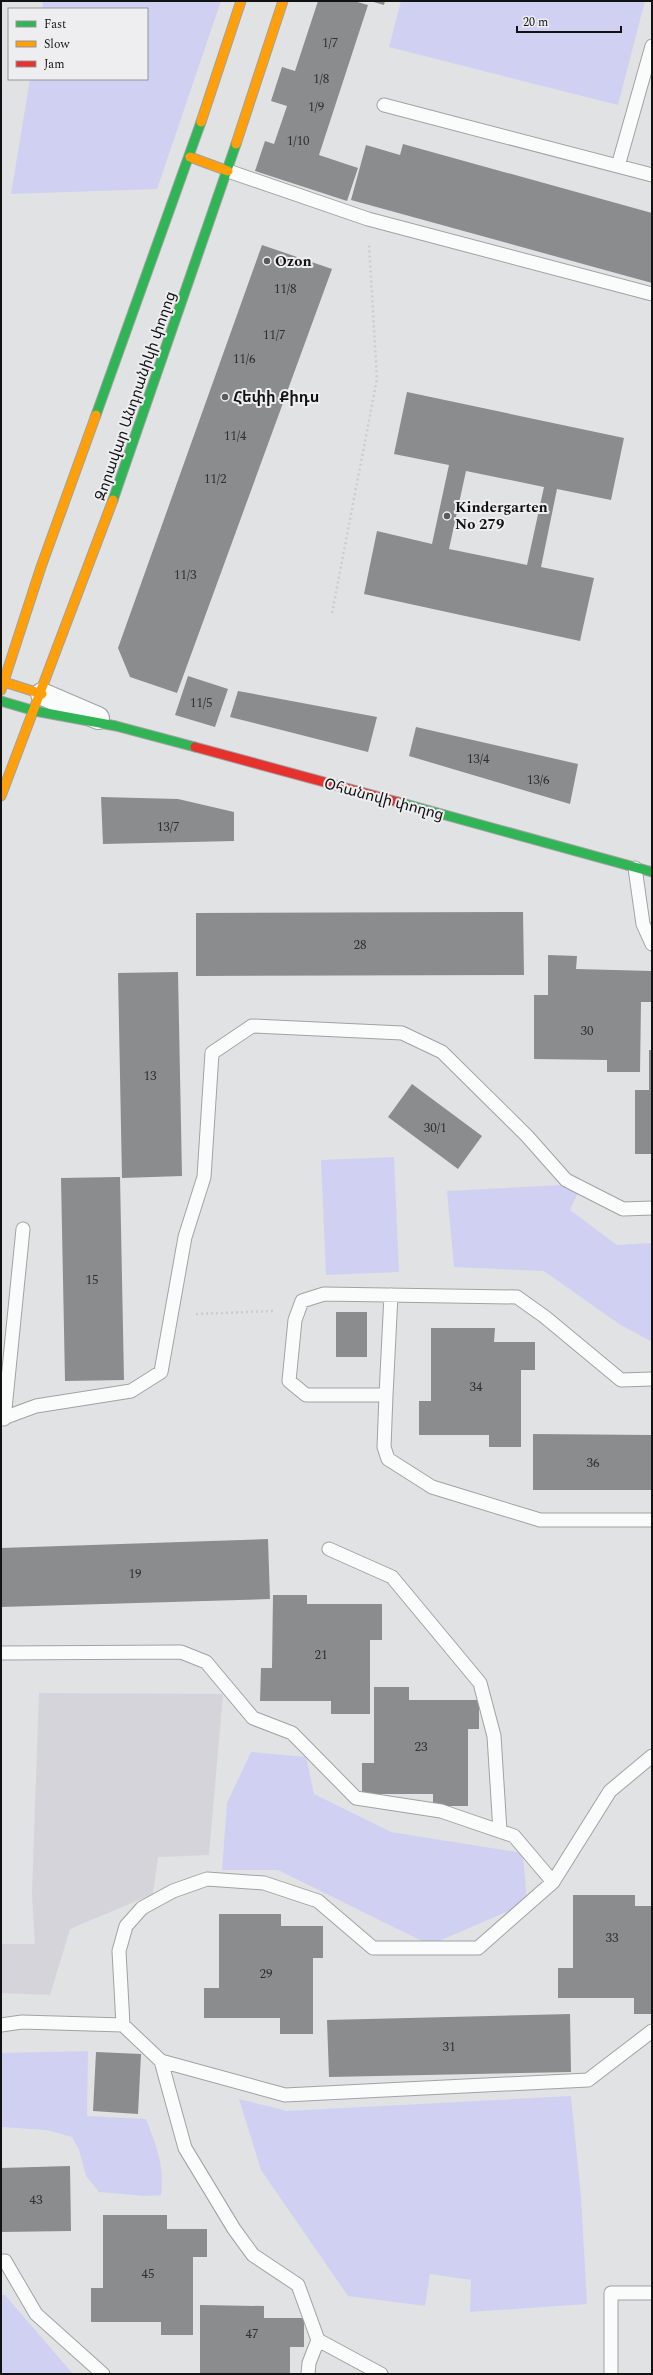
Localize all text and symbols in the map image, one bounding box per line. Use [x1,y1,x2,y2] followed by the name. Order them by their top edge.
[8,8,148,80] legend
[517,8,621,34] scale bar
[523,13,548,32] text: 20 m
[44,15,66,34] text: Fast
[322,33,338,53] house number: 1/7
[44,35,70,54] text: Slow
[44,55,65,74] text: Jam
[313,69,329,89] house number: 1/8
[308,97,325,117] house number: 1/9
[287,131,310,151] house number: 1/10
[275,250,312,273] place label: Ozon
[262,256,272,266] marker: Ozon
[274,279,296,299] house number: 11/8
[89,288,182,504] street label: Զորավար Անդրանիկի փողոց
[263,325,285,345] house number: 11/7
[233,349,256,369] house number: 11/6
[233,386,319,409] place label: Հեփի Քիդս
[220,392,230,402] marker: Հեփի Քիդս
[224,426,247,446] house number: 11/4
[204,469,226,489] house number: 11/2
[455,496,548,536] place label: Kindergarten No 279
[442,511,452,521] marker: Kindergarten No 279
[174,565,197,585] house number: 11/3
[190,693,212,713] house number: 11/5
[467,749,490,769] house number: 13/4
[527,770,550,790] house number: 13/6
[321,772,446,827] street label: Օհանովի փողոց
[157,817,179,837] house number: 13/7
[354,935,367,955] house number: 28
[581,1021,594,1041] house number: 30
[144,1066,157,1086] house number: 13
[424,1118,446,1138] house number: 30/1
[86,1270,99,1290] house number: 15
[470,1377,483,1397] house number: 34
[587,1453,600,1473] house number: 36
[129,1564,142,1584] house number: 19
[315,1645,328,1665] house number: 21
[415,1737,428,1757] house number: 23
[606,1928,619,1948] house number: 33
[260,1964,273,1984] house number: 29
[443,2037,456,2057] house number: 31
[30,2190,43,2210] house number: 43
[142,2264,155,2284] house number: 45
[246,2324,259,2344] house number: 47

